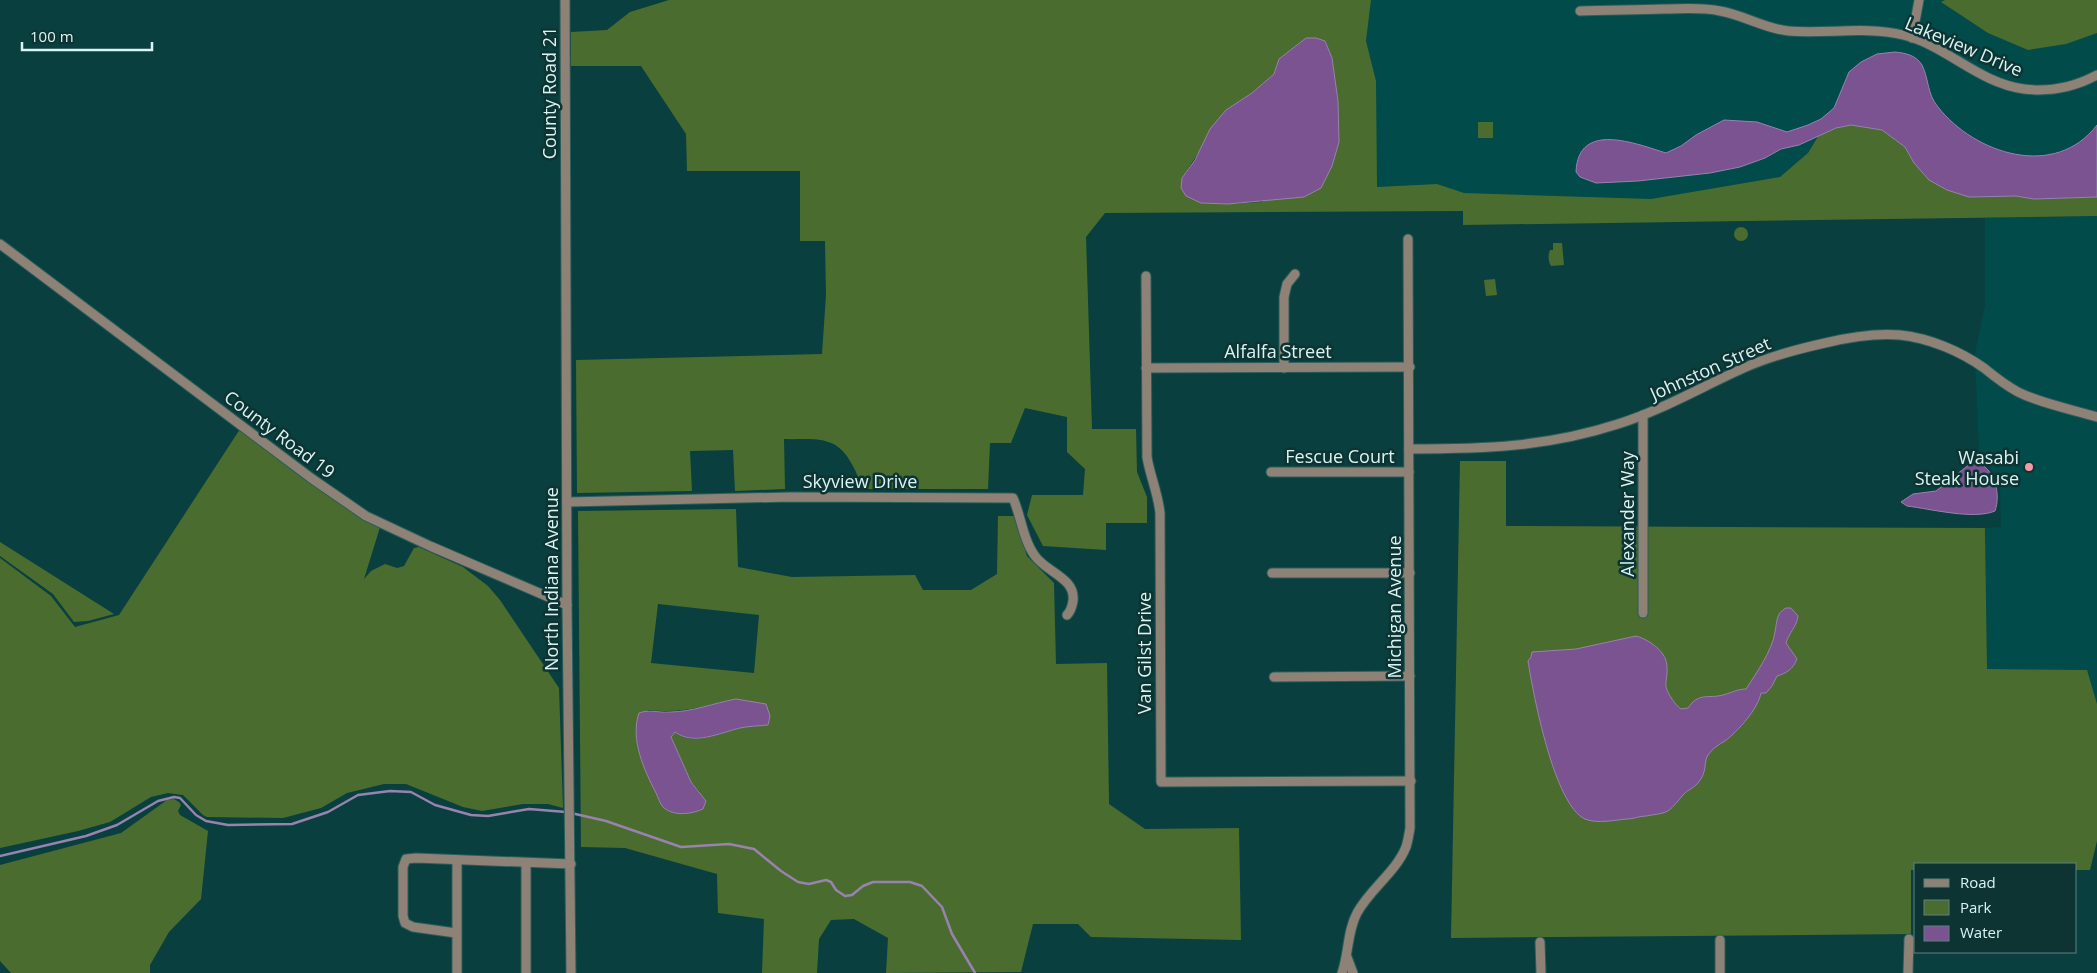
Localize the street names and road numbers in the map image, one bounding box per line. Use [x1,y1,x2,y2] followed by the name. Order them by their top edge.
[1902,10,2026,82] street label: Lakeview Drive
[537,27,561,159] street label: County Road 21
[1644,331,1774,406] street label: Johnston Street
[1224,339,1332,363] street label: Alfalfa Street
[220,385,340,483] street label: County Road 19
[1285,444,1395,468] street label: Fescue Court
[1615,450,1639,577] street label: Alexander Way
[803,469,917,493] street label: Skyview Drive
[539,487,563,671] street label: North Indiana Avenue
[1382,535,1406,679] street label: Michigan Avenue
[1132,592,1156,714] street label: Van Gilst Drive

